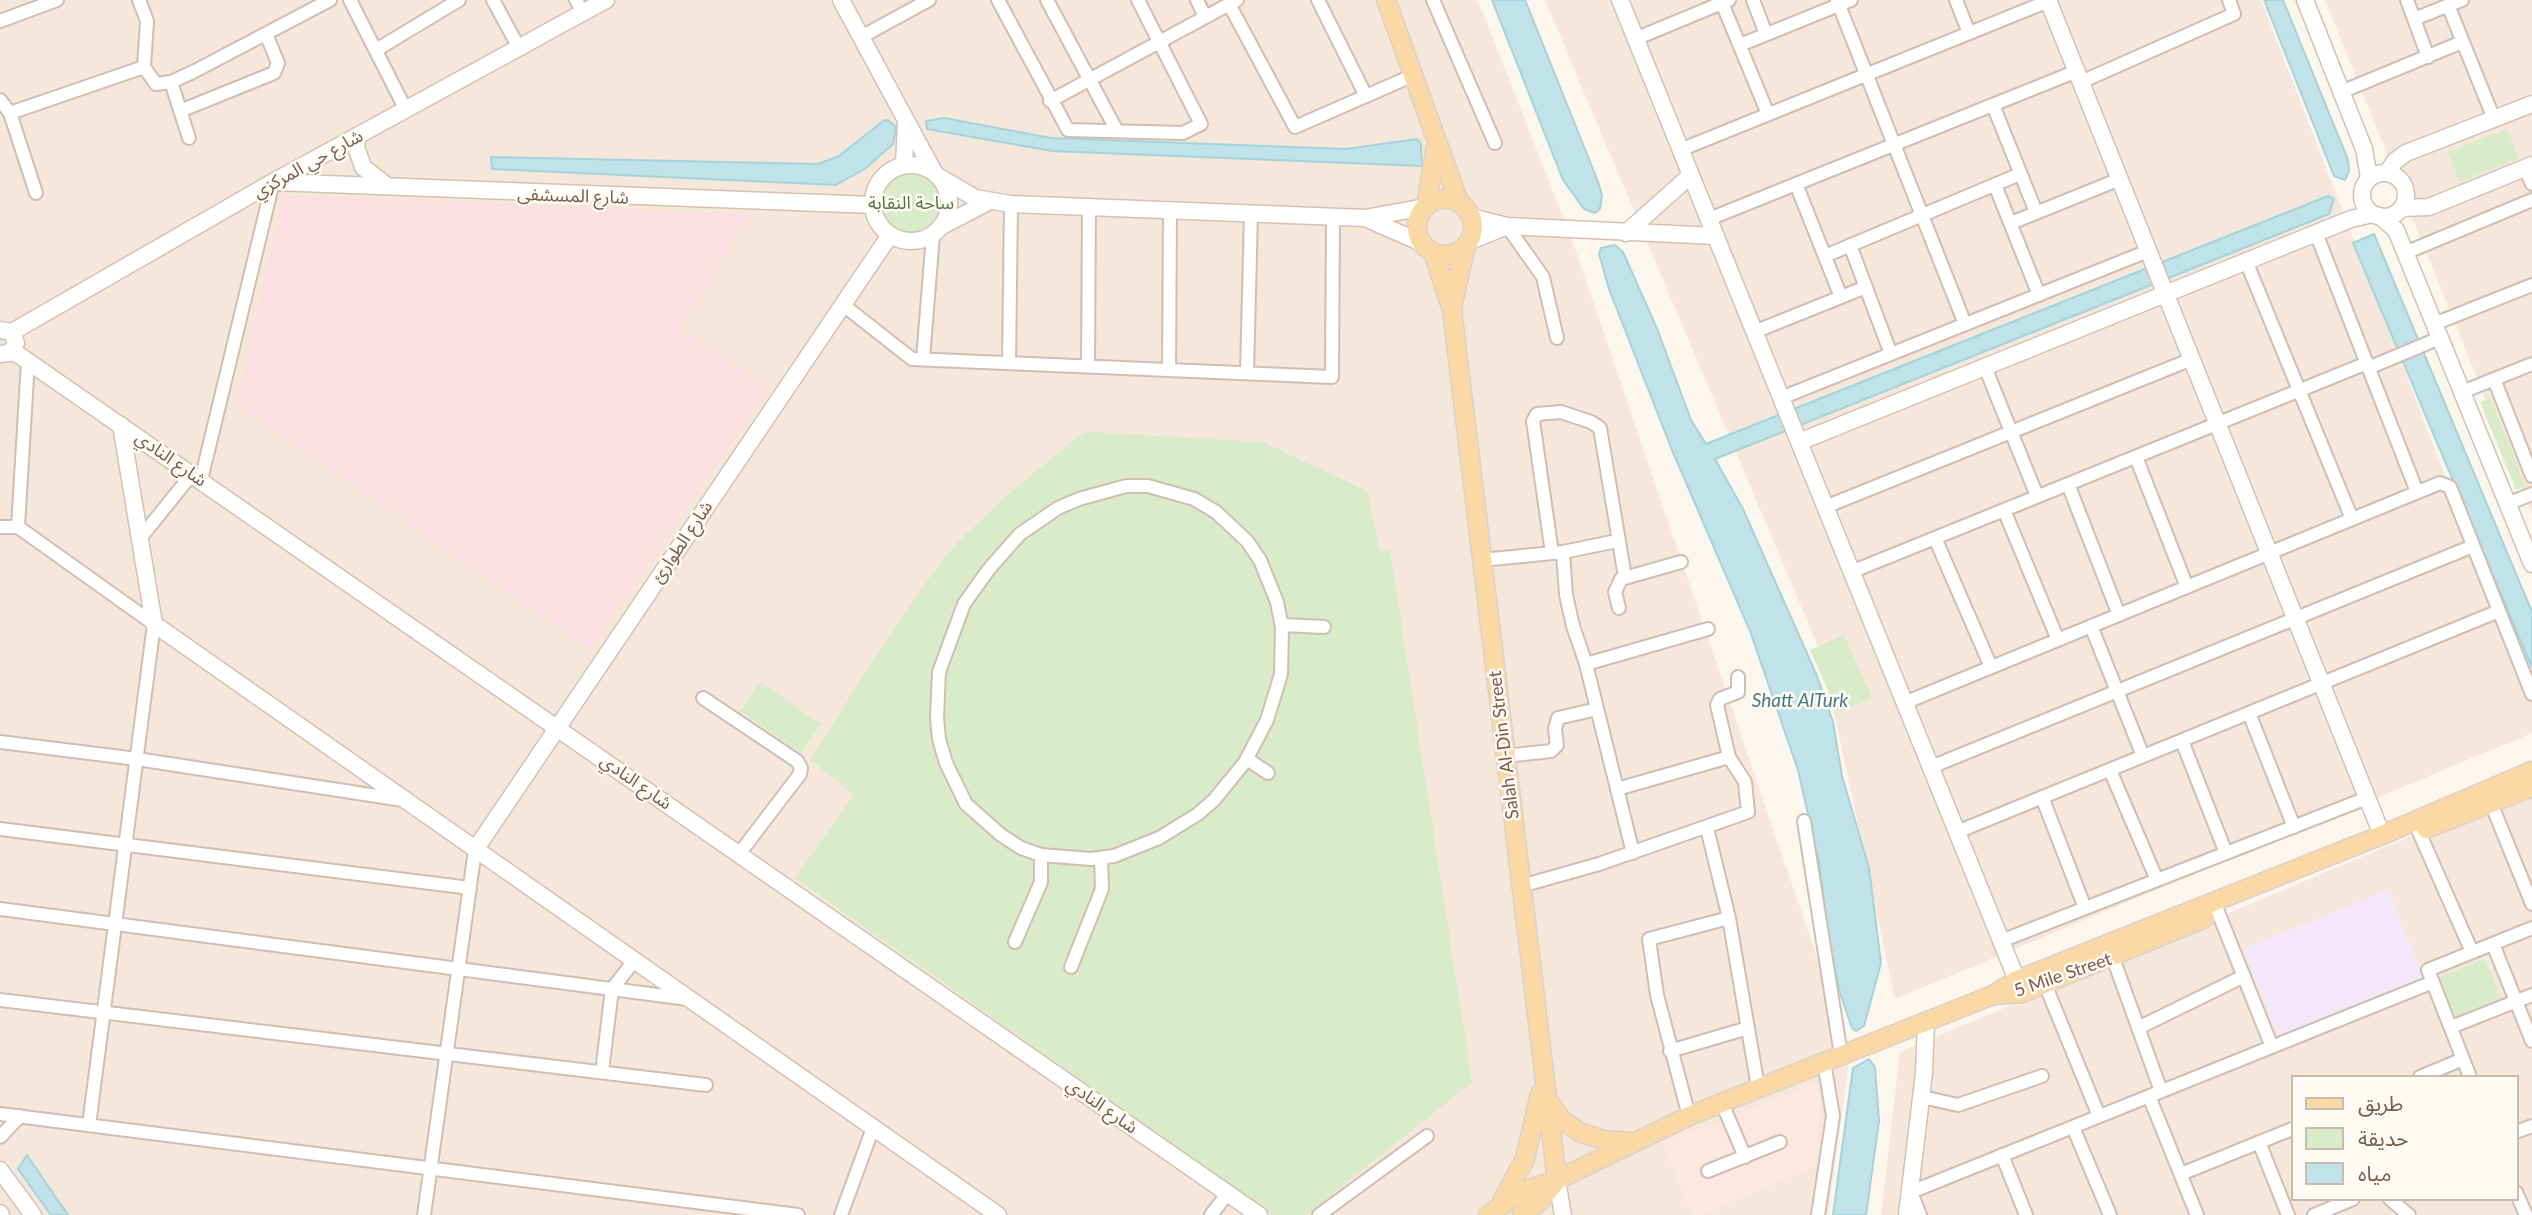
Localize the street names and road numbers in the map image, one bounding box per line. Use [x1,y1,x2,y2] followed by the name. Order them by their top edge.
[249,125,367,203] street label: شارع حي المركزي
[517,183,629,209] street label: شارع المسشفى
[131,427,211,491] street label: شارع النادي
[647,497,717,587] street label: شارع الطوارئ
[1484,670,1524,820] street label: Salah Al-Din Street
[596,750,676,814] street label: شارع النادي
[2011,948,2115,1002] street label: 5 Mile Street
[1062,1074,1142,1138] street label: شارع النادي

